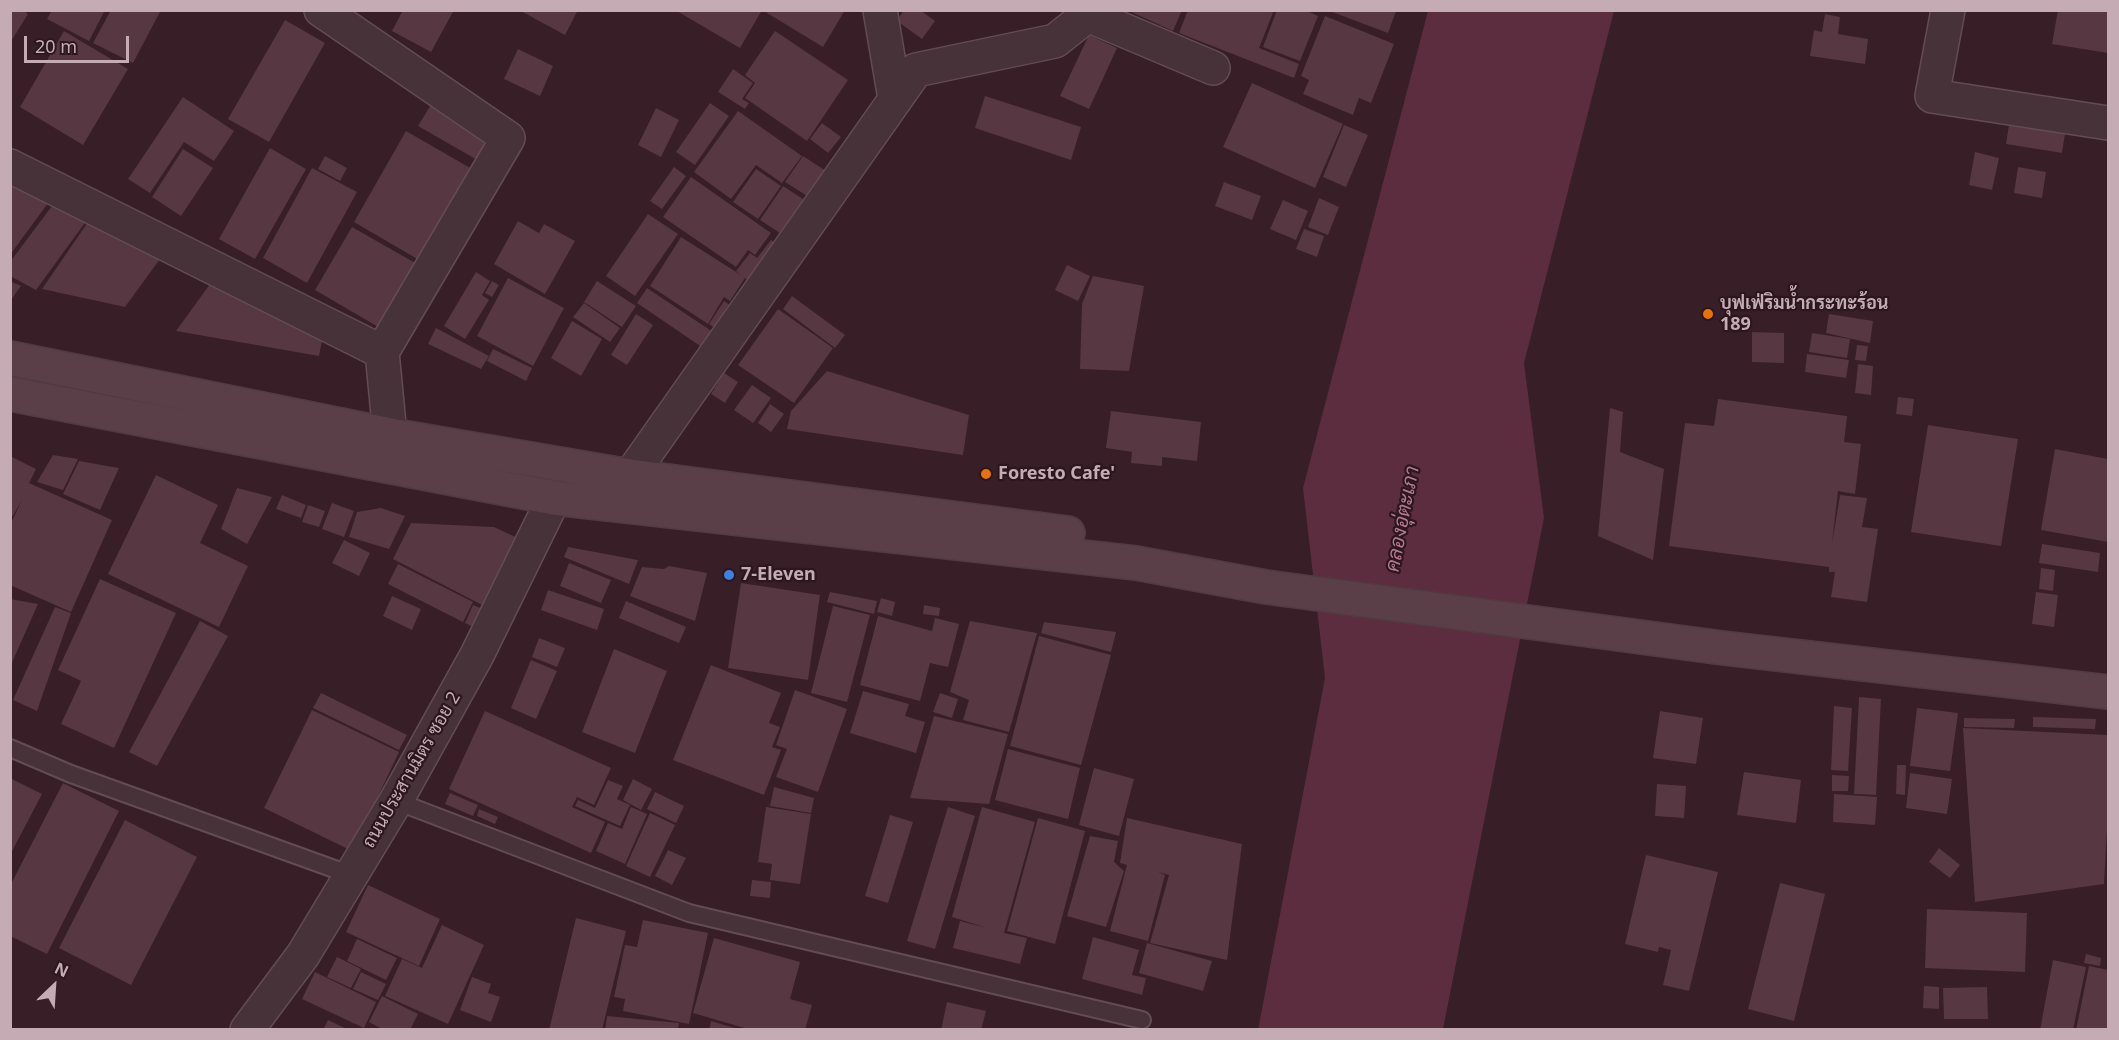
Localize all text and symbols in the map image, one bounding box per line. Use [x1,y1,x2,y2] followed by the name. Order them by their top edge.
[27,24,132,62] scale bar
[35,34,77,58] text: 20 m
[1720,293,1888,336] place label: บุฟเฟ่ริมน้ำกระทะร้อน 189
[1701,307,1715,321] marker: บุฟเฟ่ริมน้ำกระทะร้อน 189
[998,463,1115,485] place label: Foresto Cafe'
[1381,464,1425,574] water label: คลองอุ่ตะเภา
[979,467,993,481] marker: Foresto Cafe'
[741,564,816,586] place label: 7-Eleven
[722,568,736,582] marker: 7-Eleven
[359,688,465,852] street label: ถนนประสานมิตร ซอย 2
[24,956,84,1016] north arrow
[51,957,72,982] text: N

